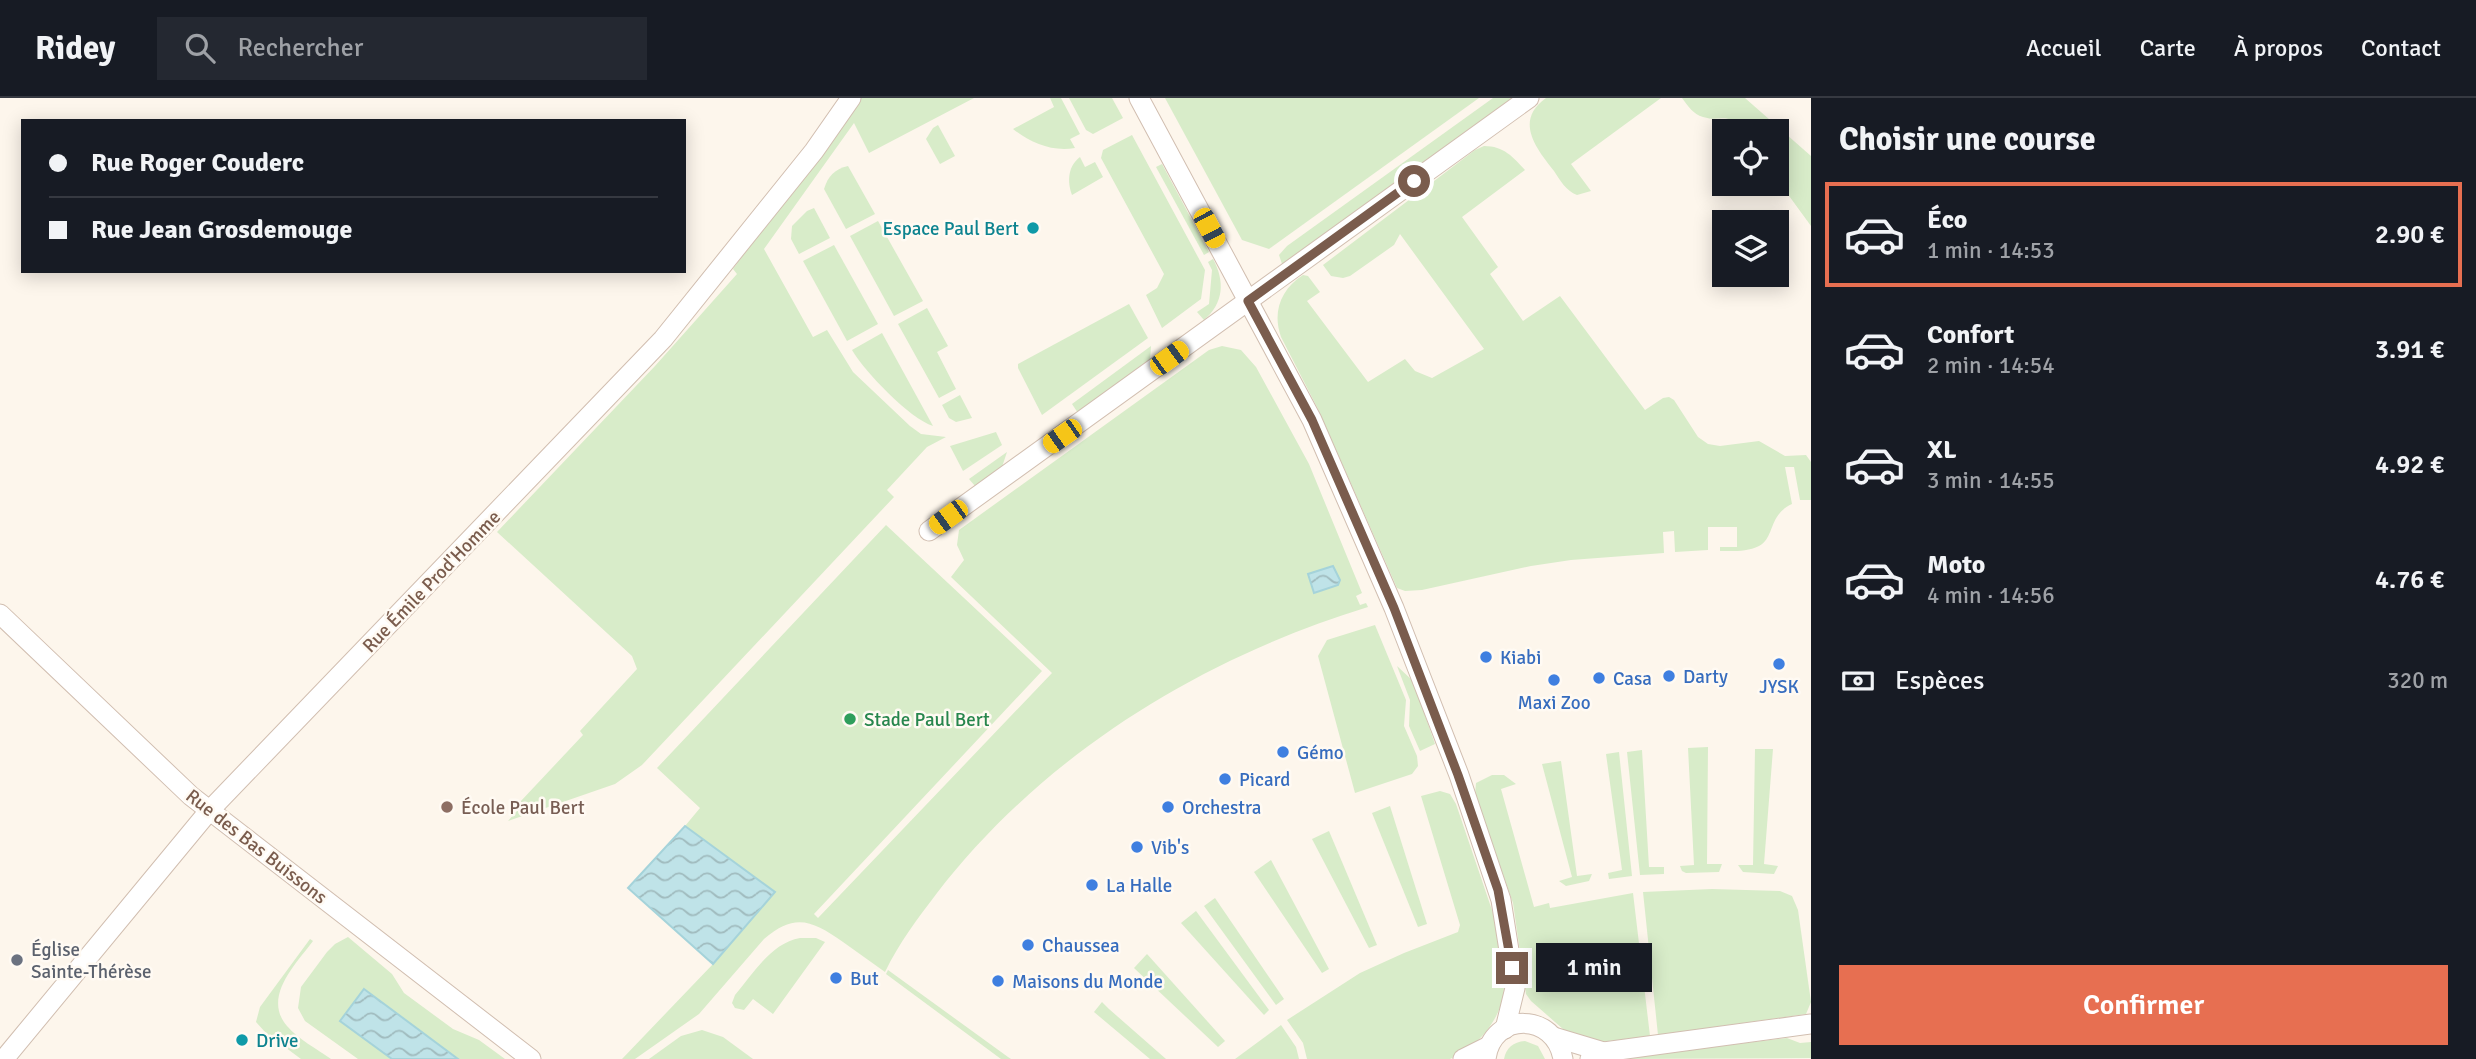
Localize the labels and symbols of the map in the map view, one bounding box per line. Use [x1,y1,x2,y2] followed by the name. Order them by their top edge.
[1398,165,1430,197] route start
[1190,205,1229,251] car
[883,217,1019,241] place label: Espace Paul Bert
[1025,220,1041,236] marker: Espace Paul Bert
[1146,337,1193,379] car
[1039,415,1086,457] car
[925,496,972,538] car
[358,506,506,658] street label: Rue Émile Prod'Homme
[1500,646,1541,670] place label: Kiabi
[1478,649,1494,665] marker: Kiabi
[1771,656,1787,672] marker: JYSK
[1683,665,1728,689] place label: Darty
[1613,667,1652,691] place label: Casa
[1661,668,1677,684] marker: Darty
[1591,670,1607,686] marker: Casa
[1546,672,1562,688] marker: Maxi Zoo
[1759,675,1799,699] place label: JYSK
[1517,691,1591,715] place label: Maxi Zoo
[864,708,990,732] place label: Stade Paul Bert
[842,711,858,727] marker: Stade Paul Bert
[1297,741,1344,765] place label: Gémo
[1275,744,1291,760] marker: Gémo
[1239,768,1290,792] place label: Picard
[1217,771,1233,787] marker: Picard
[181,784,332,909] street label: Rue des Bas Buissons
[461,796,585,820] place label: École Paul Bert
[1182,796,1261,820] place label: Orchestra
[439,799,455,815] marker: École Paul Bert
[1160,799,1176,815] marker: Orchestra
[1151,836,1189,860] place label: Vib's
[1129,839,1145,855] marker: Vib's
[1106,874,1172,898] place label: La Halle
[1084,877,1100,893] marker: La Halle
[1042,934,1120,958] place label: Chaussea
[1020,937,1036,953] marker: Chaussea
[31,938,152,984] place label: Église Sainte-Thérèse
[1536,944,1652,992] callout: 1 min
[9,952,25,968] marker: Église Sainte-Thérèse
[1496,952,1528,984] route end
[850,967,879,991] place label: But
[828,970,844,986] marker: But
[1012,970,1163,994] place label: Maisons du Monde
[990,973,1006,989] marker: Maisons du Monde
[256,1029,299,1053] place label: Drive
[234,1032,250,1048] marker: Drive

